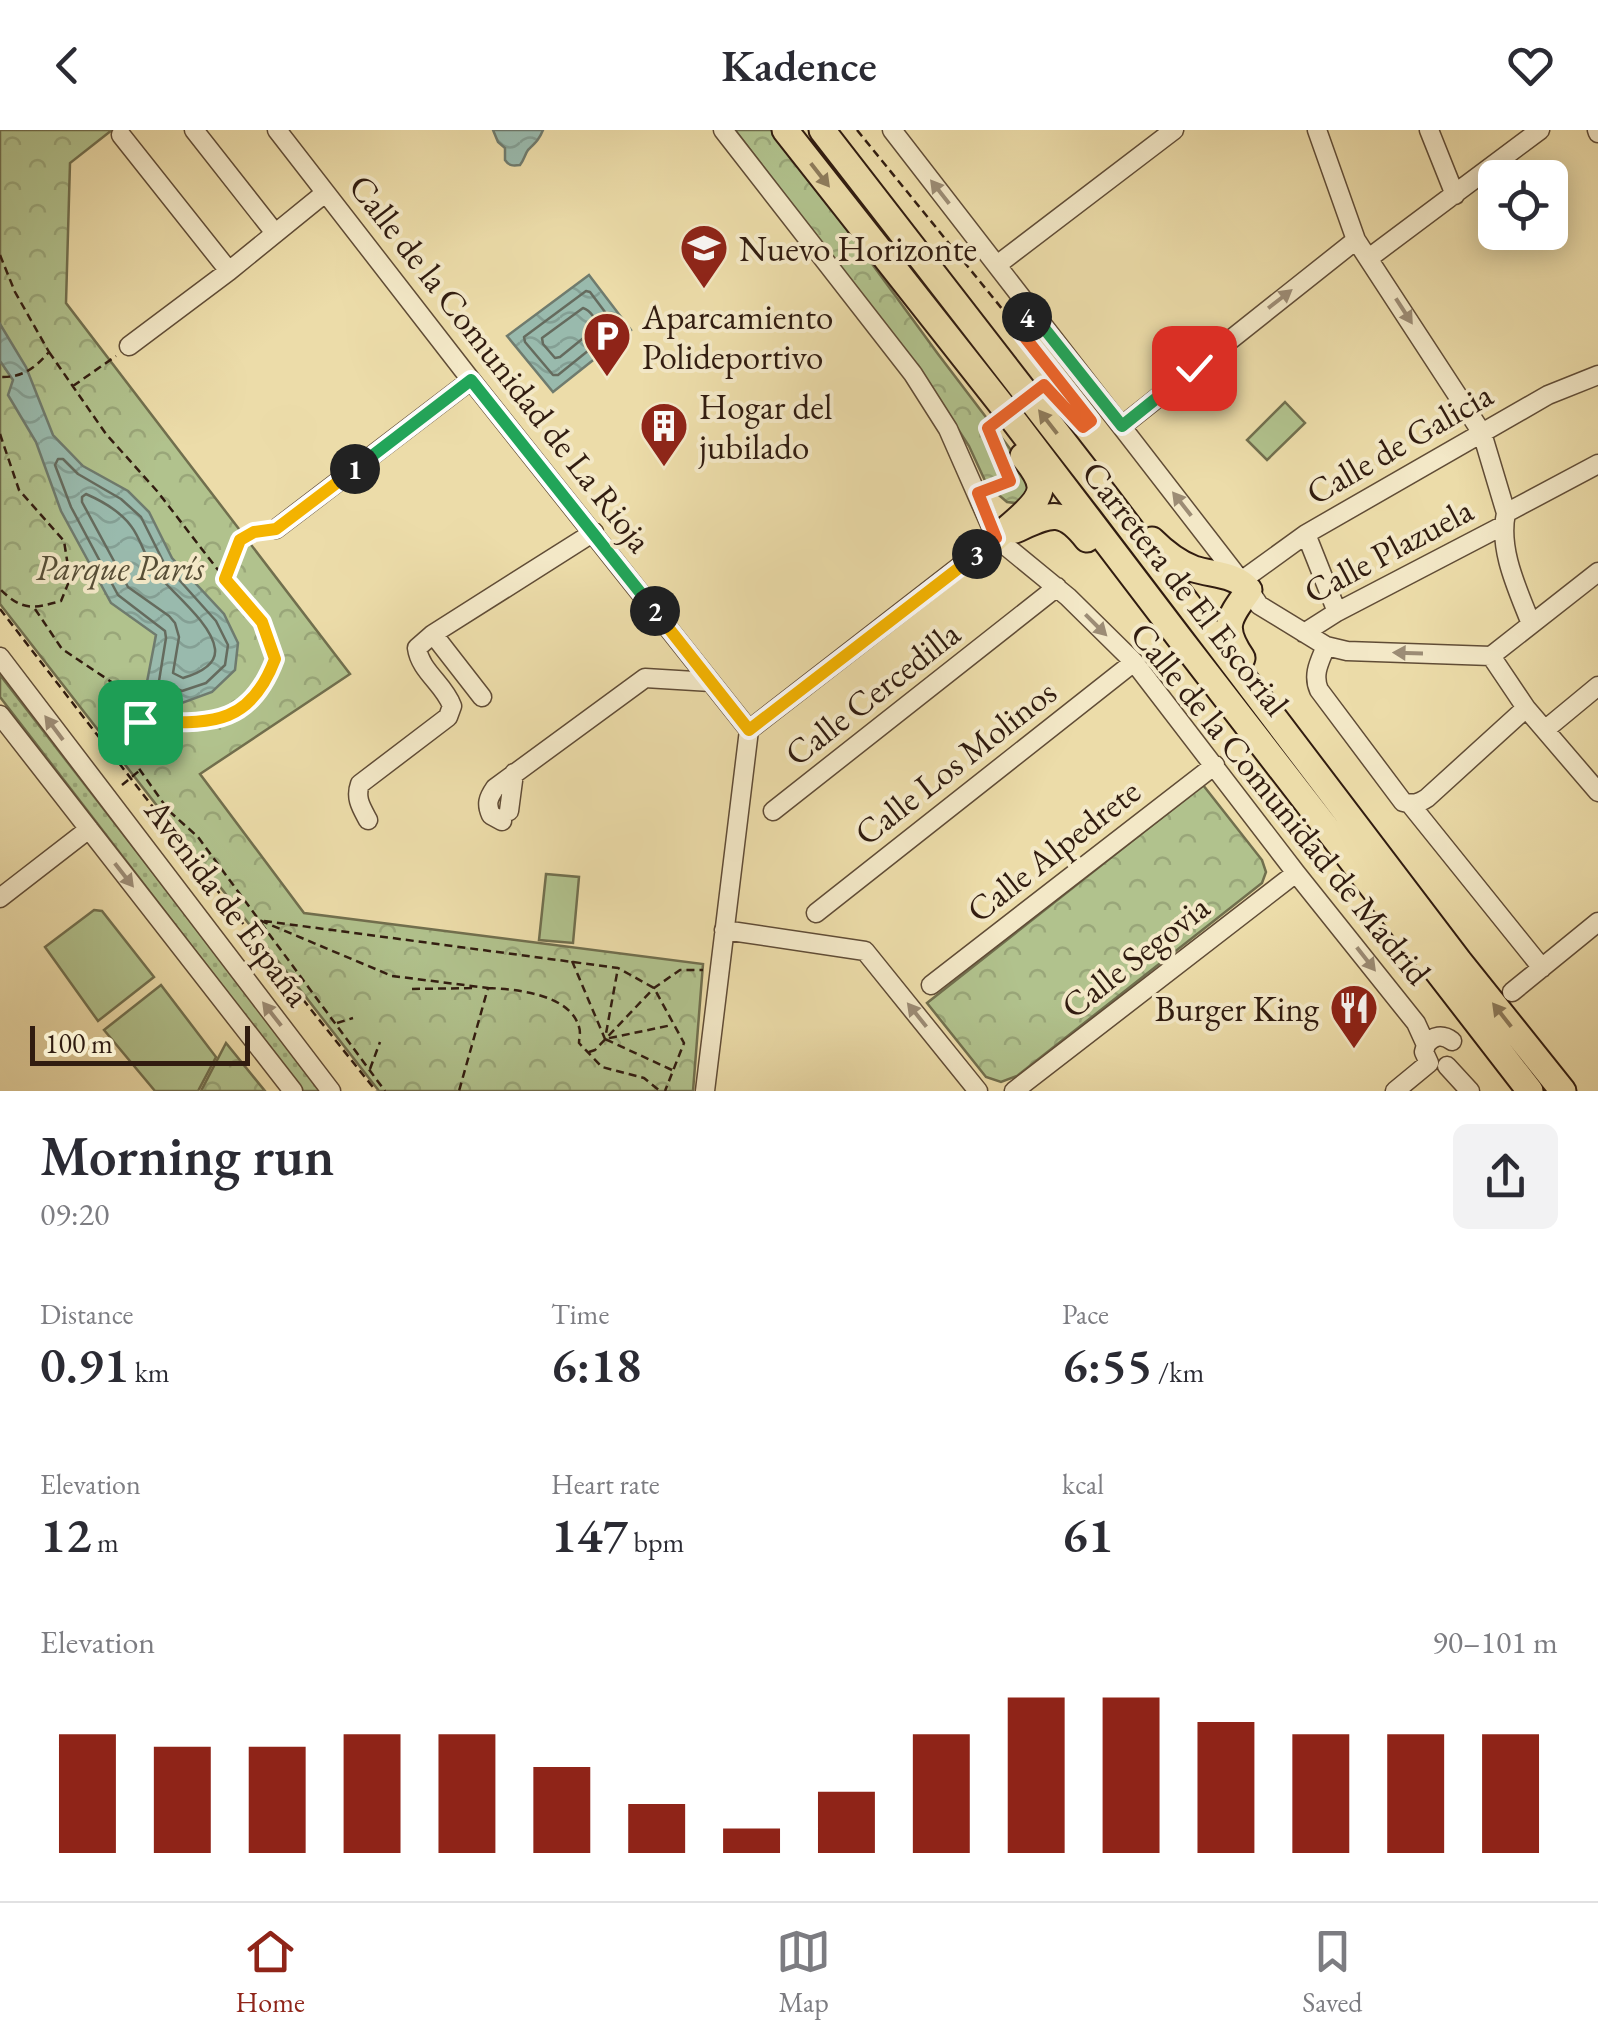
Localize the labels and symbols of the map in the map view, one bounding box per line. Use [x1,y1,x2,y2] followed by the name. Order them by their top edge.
[810,162,830,188] one-way arrow
[339,165,663,561] street label: Calle de la Comunidad de La Rioja
[929,179,950,205] one-way arrow
[678,222,730,290] school or university icon: Nuevo Horizonte
[739,226,977,271] place label: Nuevo Horizonte
[1267,289,1292,310] one-way arrow
[1002,292,1052,342] pin: 4
[641,294,833,379] place label: Aparcamiento Polideportivo
[1394,297,1412,325] one-way arrow
[581,310,633,378] parking icon: Aparcamiento Polideportivo
[1152,326,1237,411] pin
[1298,372,1500,514] street label: Calle de Galicia
[698,384,832,469] place label: Hogar del jubilado
[638,400,690,468] building icon: Hogar del jubilado
[1038,409,1059,435] one-way arrow
[330,444,380,494] pin: 1
[1072,452,1300,724] street label: Carretera de El Escorial
[1296,487,1480,613] street label: Calle Plazuela
[1172,491,1192,517] one-way arrow
[952,529,1002,579] pin: 3
[36,545,205,590] park label: Parque París
[630,586,680,636] pin: 2
[775,610,969,775] street label: Calle Cercedilla
[1084,612,1108,636] one-way arrow
[1121,612,1442,994] street label: Calle de la Comunidad de Madrid
[1392,645,1424,661] one-way arrow
[845,669,1065,855] street label: Calle Los Molinos
[98,680,183,765] pin
[43,715,64,741] one-way arrow
[957,768,1149,932] street label: Calle Alpedrete
[135,788,321,1015] street label: Avenida de España
[114,861,135,887] one-way arrow
[1052,884,1218,1028] street label: Calle Segovia
[1355,946,1375,972] one-way arrow
[1328,982,1380,1050] restaurant icon: Burger King
[1155,986,1320,1031] place label: Burger King
[262,1001,282,1027] one-way arrow
[1492,1002,1513,1027] one-way arrow
[907,1003,928,1028] one-way arrow
[30,1021,250,1066] scale bar

